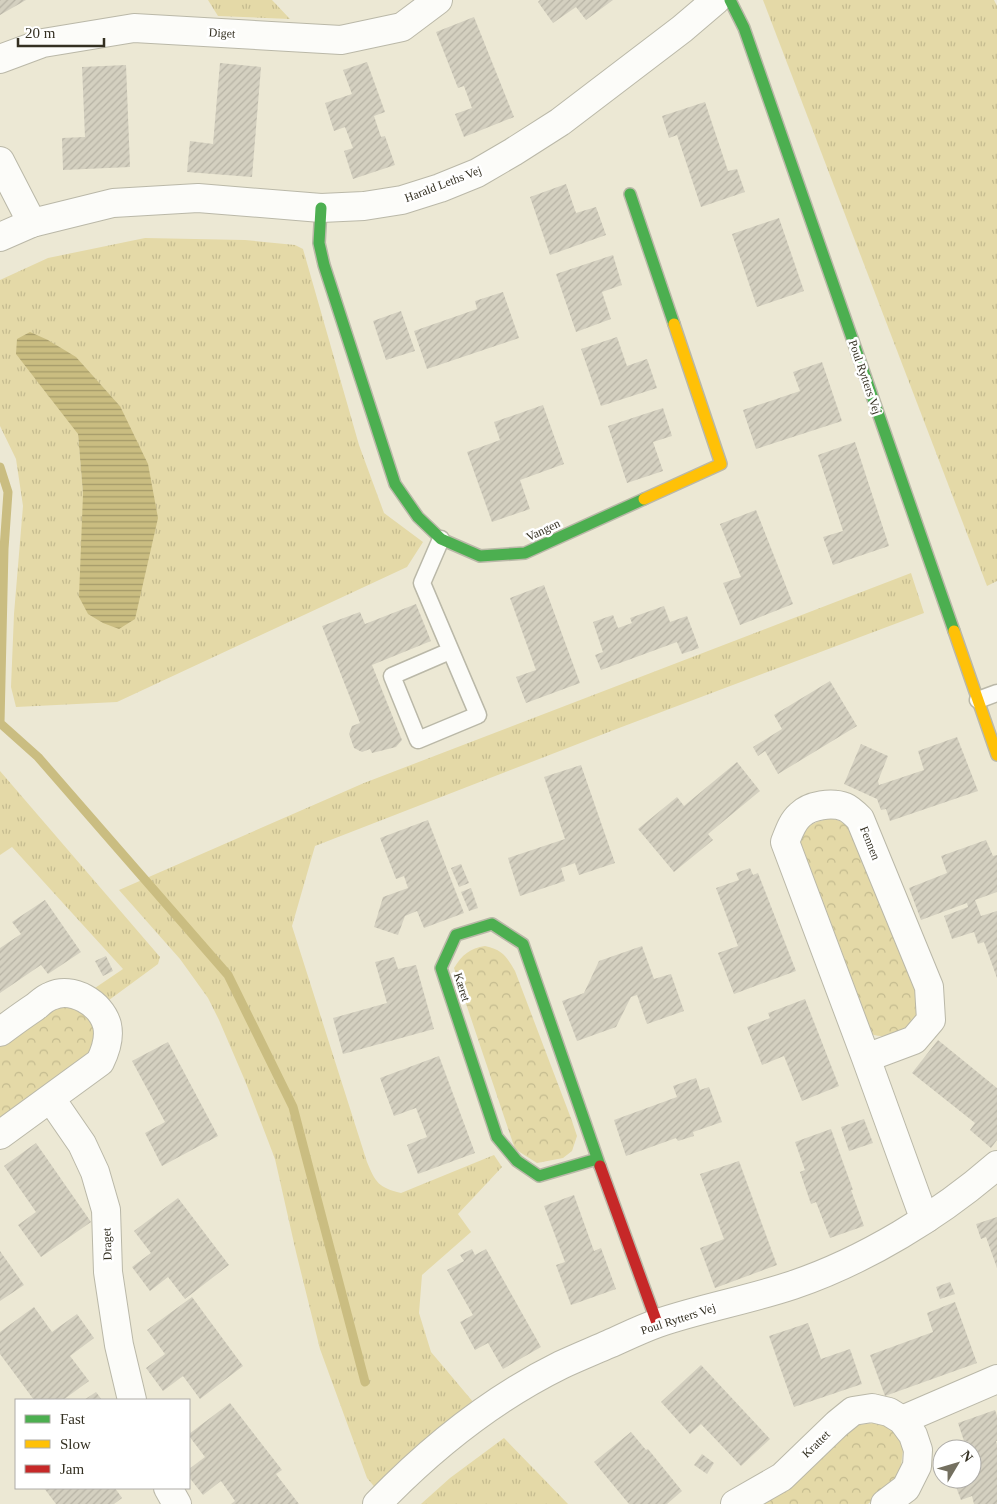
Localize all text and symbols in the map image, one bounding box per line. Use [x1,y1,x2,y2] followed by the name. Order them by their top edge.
[18,15,104,47] scale bar
[25,25,56,41] text: 20 m
[208,25,236,41] street label: Diget
[403,163,483,205] street label: Harald Leths Vej
[846,338,884,416] street label: Poul Rytters Vej
[524,516,562,544] street label: Vangen
[857,824,883,862] street label: Fennen
[451,971,473,1004] street label: Kæret
[99,1227,115,1261] street label: Draget
[639,1300,717,1338] street label: Poul Rytters Vej
[15,1399,190,1489] legend
[60,1411,86,1427] text: Fast
[799,1427,833,1461] street label: Krattet
[60,1436,91,1452] text: Slow
[932,1439,982,1489] north arrow
[958,1448,976,1465] text: N
[60,1461,84,1477] text: Jam

